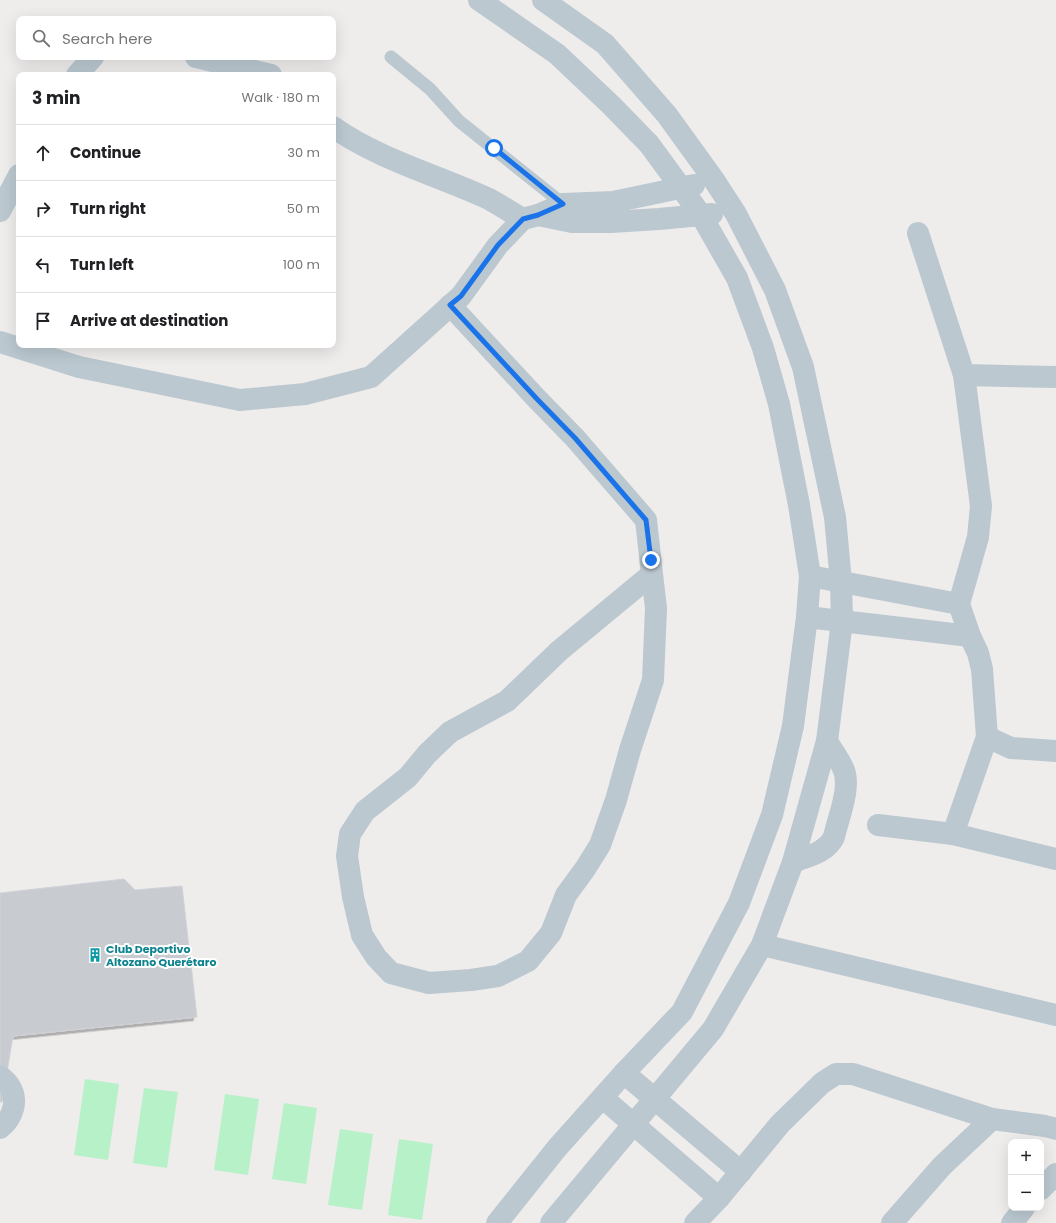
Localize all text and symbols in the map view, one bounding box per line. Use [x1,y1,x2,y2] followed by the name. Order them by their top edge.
[16,16,336,60] search box
[30,27,52,49] icon: search
[62,28,152,49] text: Search here
[32,86,80,110] text: 3 min
[242,88,320,107] text: Walk · 180 m
[485,139,503,157] route start
[32,142,54,164] icon: ahead
[70,142,141,163] text: Continue
[287,143,320,162] text: 30 m
[32,198,54,220] icon: right
[70,198,146,219] text: Turn right
[287,199,320,218] text: 50 m
[32,254,54,276] icon: left
[70,254,134,275] text: Turn left
[283,255,320,274] text: 100 m
[32,310,54,332] icon: arrive
[70,310,228,331] text: Arrive at destination
[642,551,660,569] route end
[106,941,217,970] place label: Club Deportivo Altozano Querétaro
[87,947,103,963] building icon: Club Deportivo Altozano Querétaro
[1008,1139,1044,1211] map controls
[1008,1139,1044,1175] button: +
[1008,1175,1044,1211] button: −

